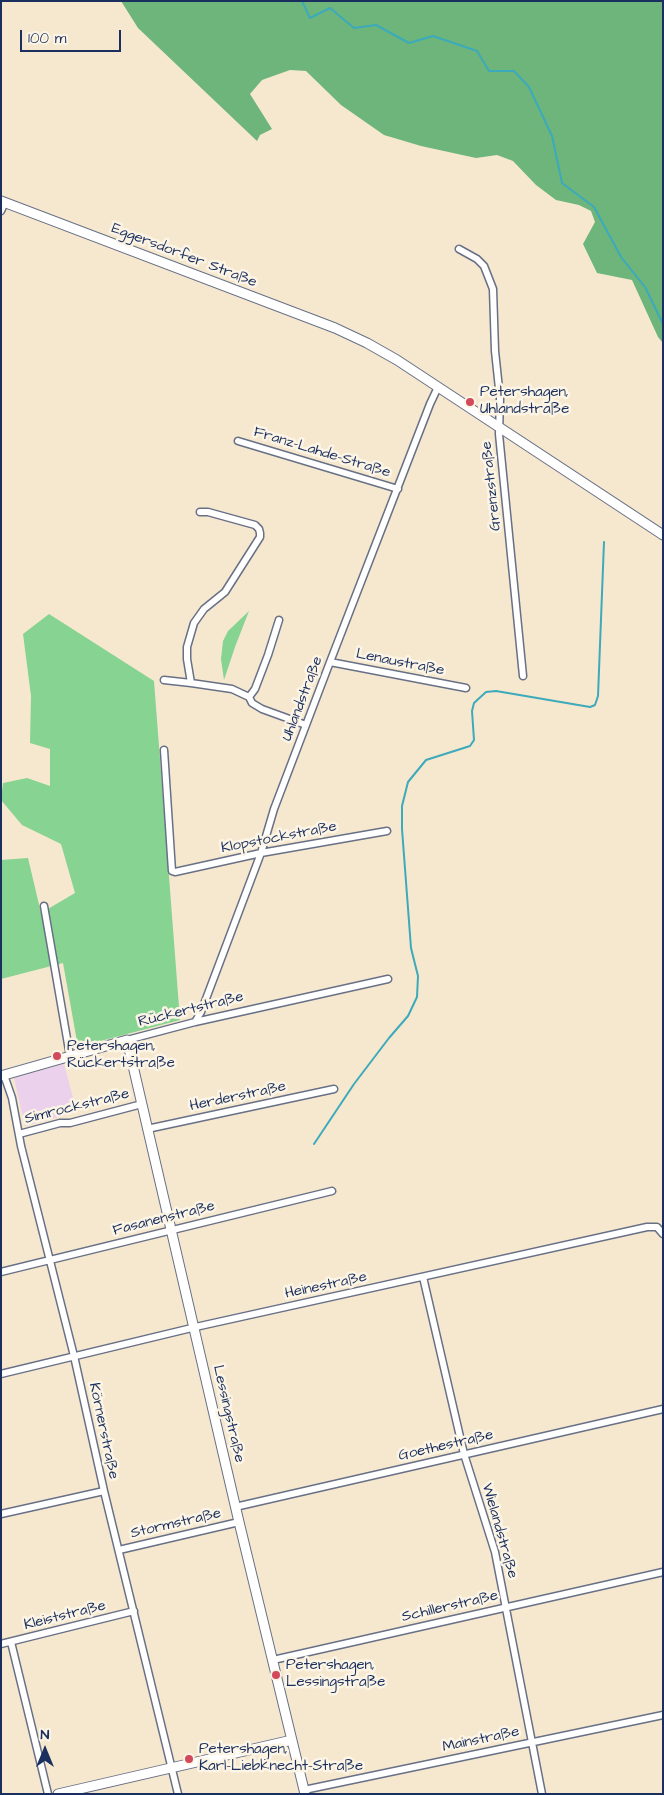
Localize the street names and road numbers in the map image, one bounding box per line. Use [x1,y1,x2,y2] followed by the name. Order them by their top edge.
[109,220,259,292] street label: Eggersdorfer Straße
[251,424,393,482] street label: Franz-Lahde-Straße
[478,440,506,532] street label: Grenzstraße
[354,646,446,680] street label: Lenaustraße
[279,654,327,744] street label: Uhlandstraße
[220,818,338,858] street label: Klopstockstraße
[137,988,245,1032] street label: Rückertstraße
[188,1078,288,1116] street label: Herderstraße
[23,1085,131,1129] street label: Simrockstraße
[111,1198,217,1240] street label: Fasanenstraße
[283,1269,369,1303] street label: Heinestraße
[208,1364,248,1464] street label: Lessingstraße
[84,1381,122,1481] street label: Körnerstraße
[397,1426,495,1466] street label: Goethestraße
[477,1481,521,1581] street label: Wielandstraße
[129,1505,223,1543] street label: Stormstraße
[400,1587,500,1627] street label: Schillerstraße
[22,1597,108,1635] street label: Kleiststraße
[441,1723,521,1757] street label: Mainstraße

